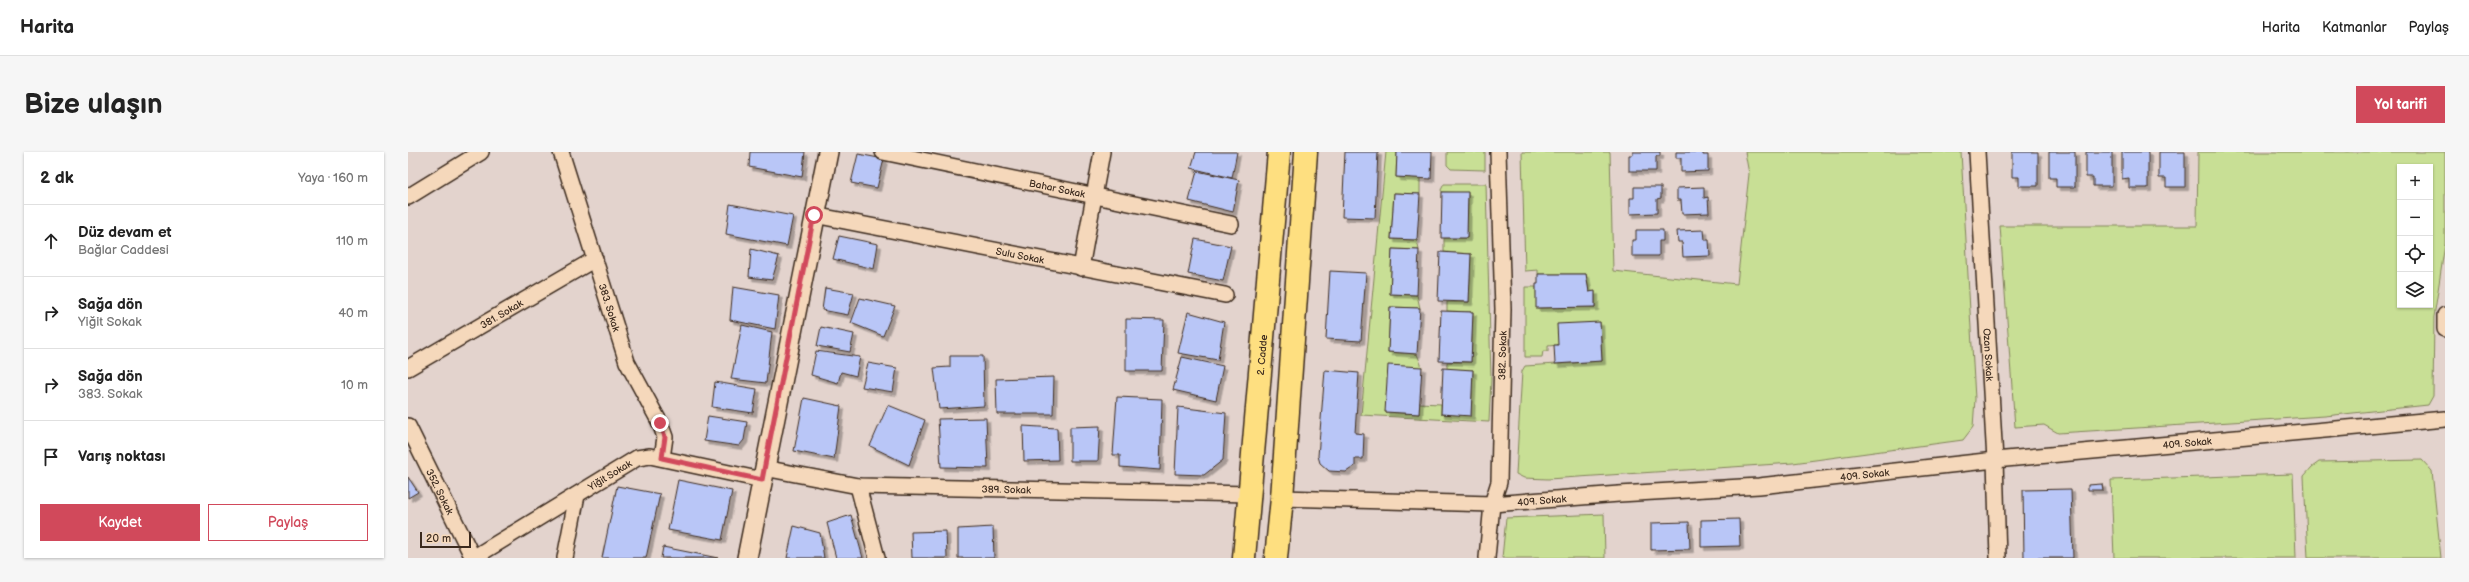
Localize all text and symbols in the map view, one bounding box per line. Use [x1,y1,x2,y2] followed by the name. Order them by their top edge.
[20,16,74,39] text: Harita
[2262,19,2300,36] text: Harita
[2322,19,2387,36] text: Katmanlar
[2409,19,2449,36] text: Paylaş
[2356,86,2445,123] button: Yol tarifi
[24,88,163,121] text: Bize ulaşın
[2397,164,2433,308] map controls
[2397,164,2433,200] button: +
[40,168,74,188] text: 2 dk
[298,170,368,186] text: Yaya · 160 m
[1028,177,1086,201] street label: Bahar Sokak
[2397,200,2433,236] button: −
[805,206,823,224] route start
[78,223,172,242] text: Düz devam et
[40,230,62,252] icon: ahead
[336,233,368,249] text: 110 m
[2397,236,2433,272] button: locate
[78,242,169,258] text: Bağlar Caddesi
[995,246,1045,267] street label: Sulu Sokak
[2397,272,2433,308] button: layers
[596,282,622,333] street label: 383. Sokak
[78,295,143,314] text: Sağa dön
[478,297,525,332] street label: 381. Sokak
[40,302,62,324] icon: right
[338,305,368,321] text: 40 m
[78,314,142,330] text: Yiğit Sokak
[1980,328,1995,382] street label: Ozan Sokak
[1496,330,1509,380] street label: 382. Sokak
[1255,334,1270,376] street label: 2. Cadde
[78,367,143,386] text: Sağa dön
[40,374,62,396] icon: right
[341,377,368,393] text: 10 m
[78,386,142,402] text: 383. Sokak
[651,414,669,432] route end
[2162,435,2212,452] street label: 409. Sokak
[40,446,62,468] icon: arrive
[78,447,165,466] text: Varış noktası
[585,458,634,494] street label: Yiğit Sokak
[423,467,456,517] street label: 352. Sokak
[1840,467,1890,484] street label: 409. Sokak
[981,484,1031,497] street label: 389. Sokak
[1517,493,1567,509] street label: 409. Sokak
[40,504,200,541] button: Kaydet
[208,504,368,541] button: Paylaş
[420,530,471,549] scale bar
[426,532,451,545] text: 20 m

